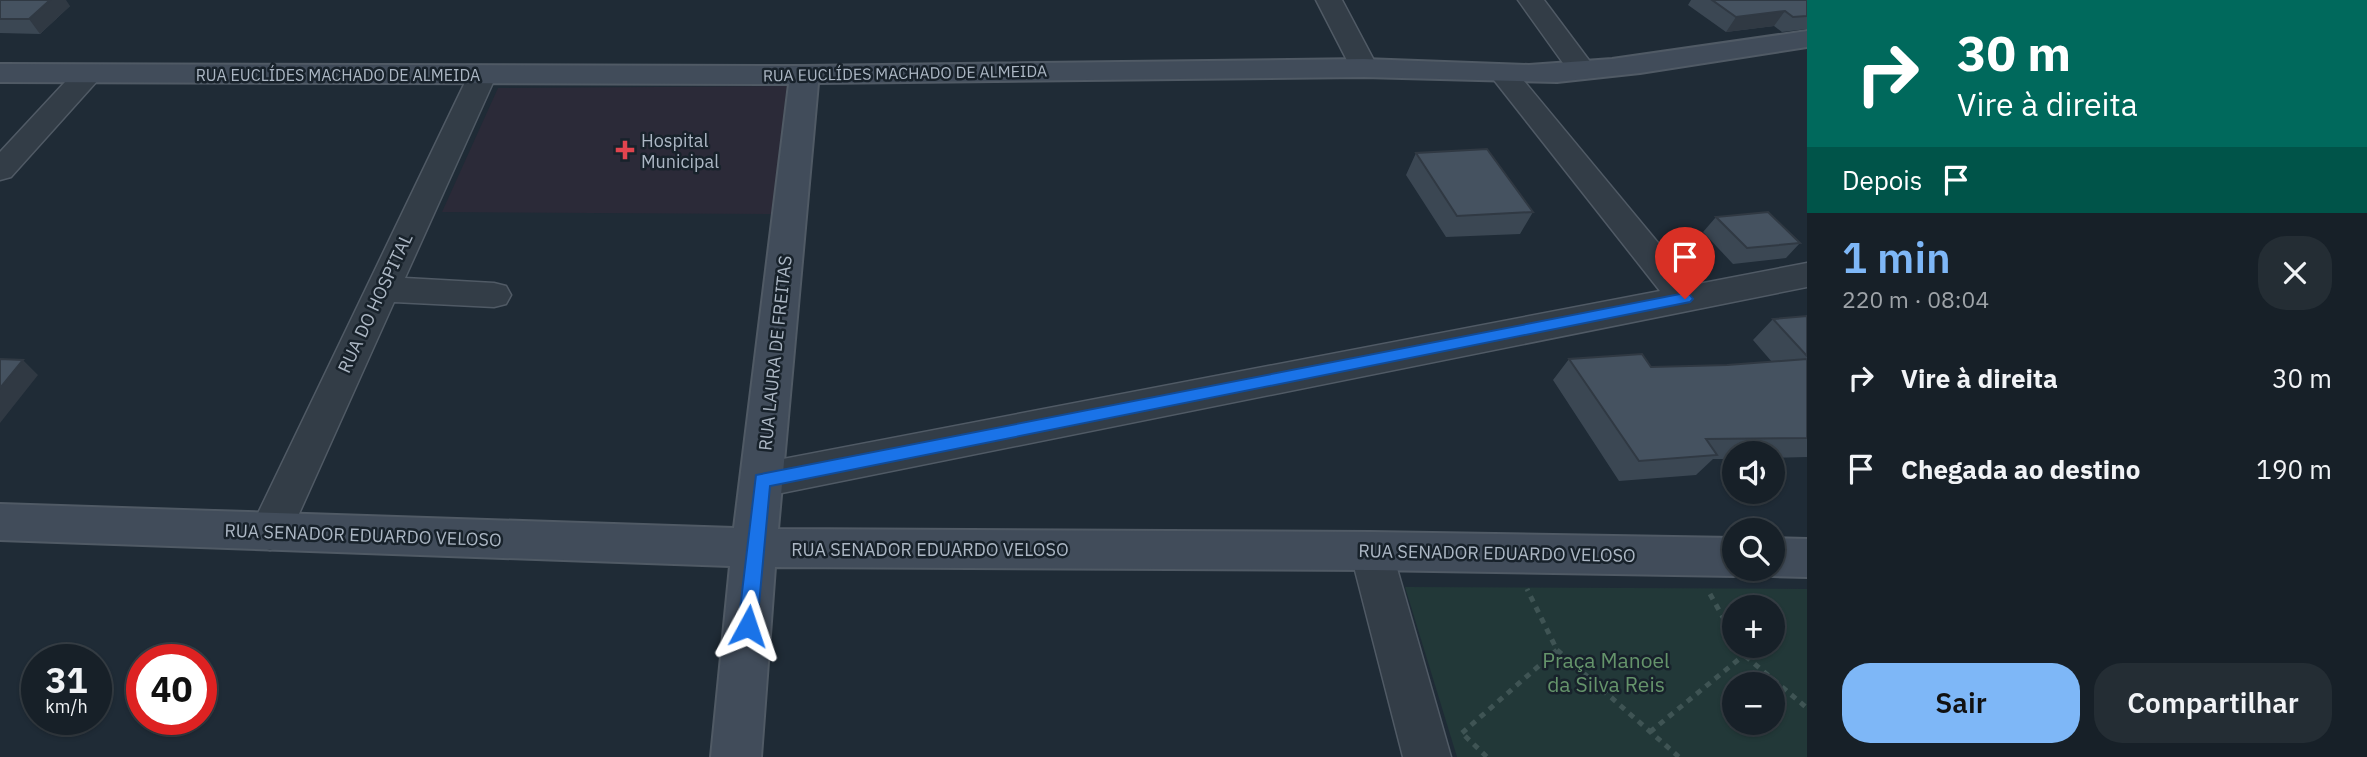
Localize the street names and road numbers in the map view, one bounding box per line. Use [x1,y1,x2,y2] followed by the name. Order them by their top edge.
[763,60,1047,85] street label: RUA EUCLÍDES MACHADO DE ALMEIDA
[196,64,480,85] street label: RUA EUCLÍDES MACHADO DE ALMEIDA
[333,229,417,377] street label: RUA DO HOSPITAL
[753,254,797,452] street label: RUA LAURA DE FREITAS
[224,519,502,551] street label: RUA SENADOR EDUARDO VELOSO
[791,538,1069,561] street label: RUA SENADOR EDUARDO VELOSO
[1358,539,1636,567] street label: RUA SENADOR EDUARDO VELOSO

